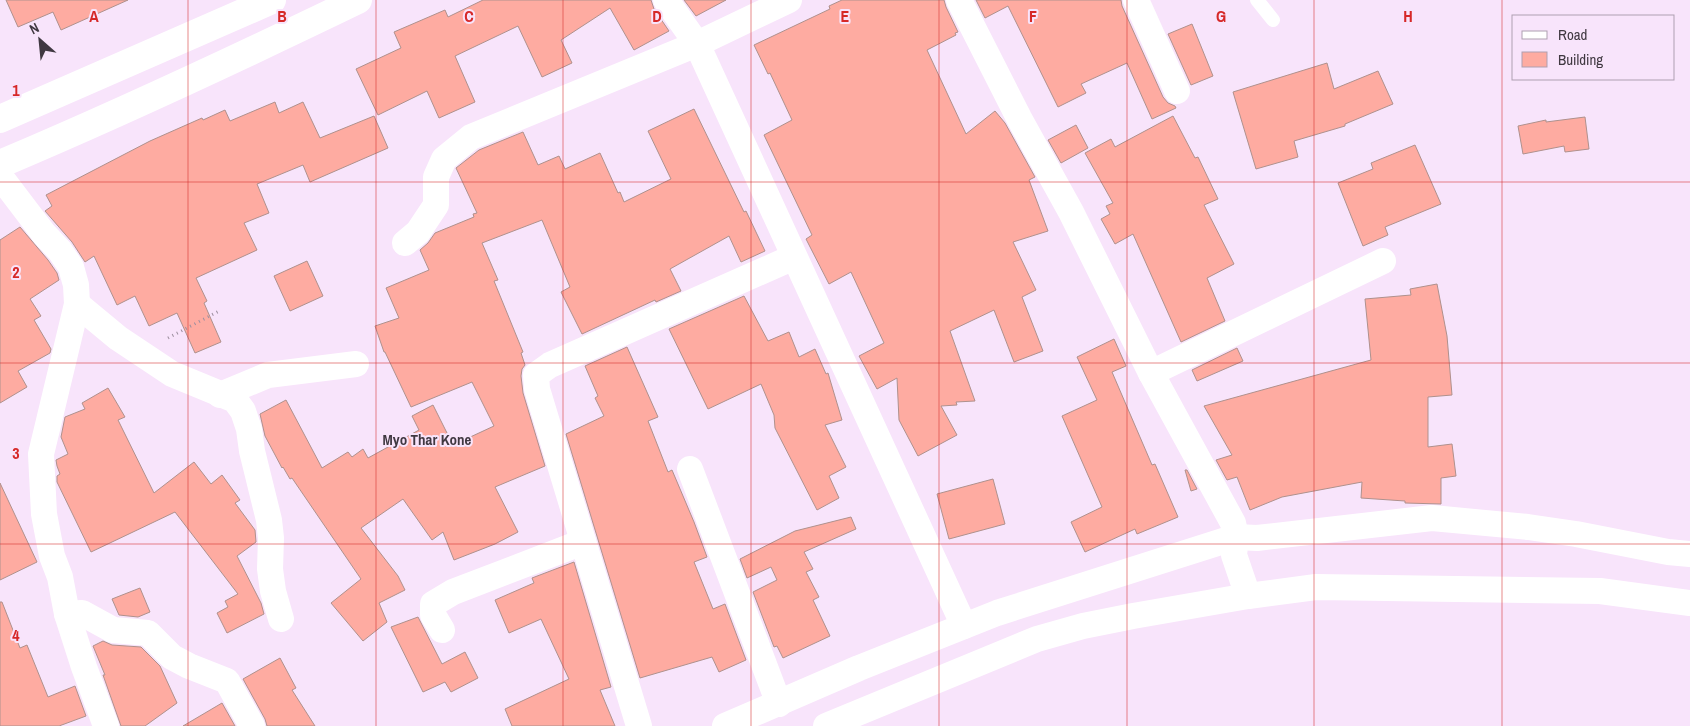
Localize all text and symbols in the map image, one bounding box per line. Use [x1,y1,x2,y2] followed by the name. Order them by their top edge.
[89,5,99,27] text: A
[277,5,287,27] text: B
[464,5,474,27] text: C
[652,5,662,27] text: D
[841,5,850,27] text: E
[1029,5,1037,27] text: F
[1216,5,1226,27] text: G
[1403,5,1413,27] text: H
[15,15,65,65] north arrow
[1512,15,1675,80] legend
[26,19,42,38] text: N
[1558,24,1587,45] text: Road
[1558,49,1603,70] text: Building
[12,79,20,101] text: 1
[12,261,20,283] text: 2
[383,429,472,450] district label: Myo Thar Kone
[12,442,20,464] text: 3
[12,624,20,646] text: 4

